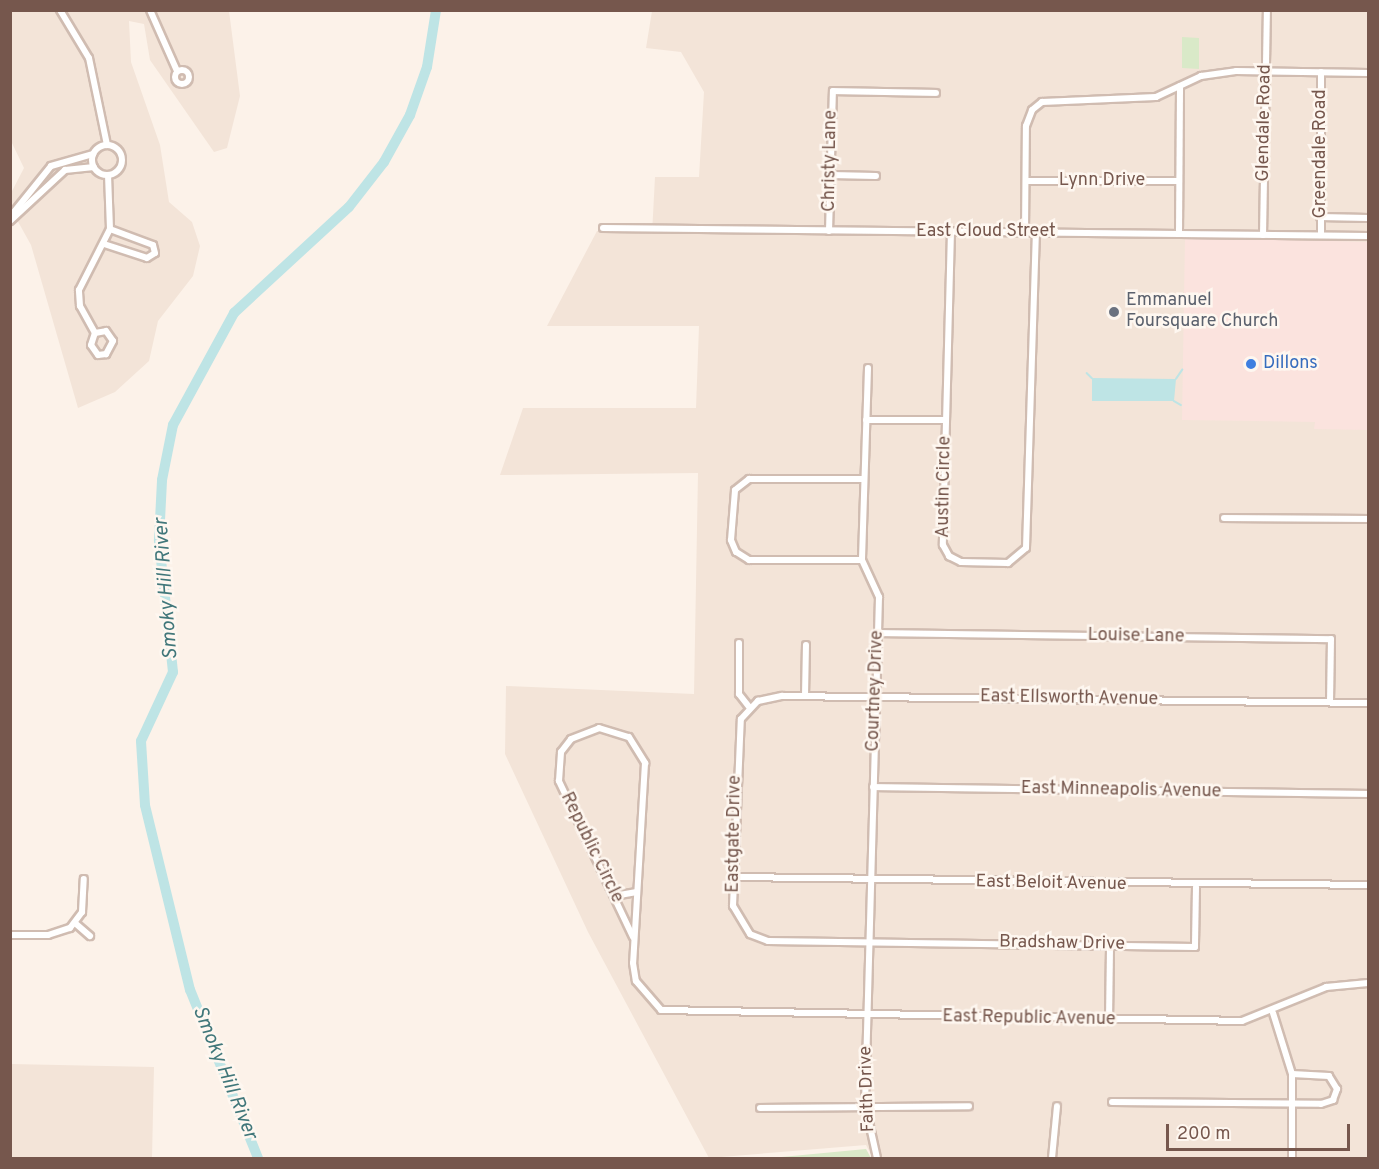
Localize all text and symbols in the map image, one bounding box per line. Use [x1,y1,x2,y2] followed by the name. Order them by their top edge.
[1253,64,1277,182] street label: Glendale Road
[1310,89,1332,219] street label: Greendale Road
[819,110,843,212] street label: Christy Lane
[1059,170,1145,192] street label: Lynn Drive
[916,221,1056,243] street label: East Cloud Street
[1126,291,1278,334] place label: Emmanuel Foursquare Church
[1107,305,1121,319] marker: Emmanuel Foursquare Church
[1263,353,1318,375] place label: Dillons
[1244,357,1258,371] marker: Dillons
[933,436,957,538] street label: Austin Circle
[150,517,184,661] water label: Smoky Hill River
[1087,625,1185,649] street label: Louise Lane
[863,630,889,752] street label: Courtney Drive
[979,687,1159,711] street label: East Ellsworth Avenue
[723,775,747,893] street label: Eastgate Drive
[1020,778,1222,804] street label: East Minneapolis Avenue
[555,789,627,907] street label: Republic Circle
[975,872,1127,896] street label: East Beloit Avenue
[999,932,1125,956] street label: Bradshaw Drive
[186,1003,262,1143] water label: Smoky Hill River
[942,1007,1116,1031] street label: East Republic Avenue
[856,1046,880,1132] street label: Faith Drive
[1169,1112,1354,1150] scale bar
[1177,1123,1230,1146] text: 200 m

